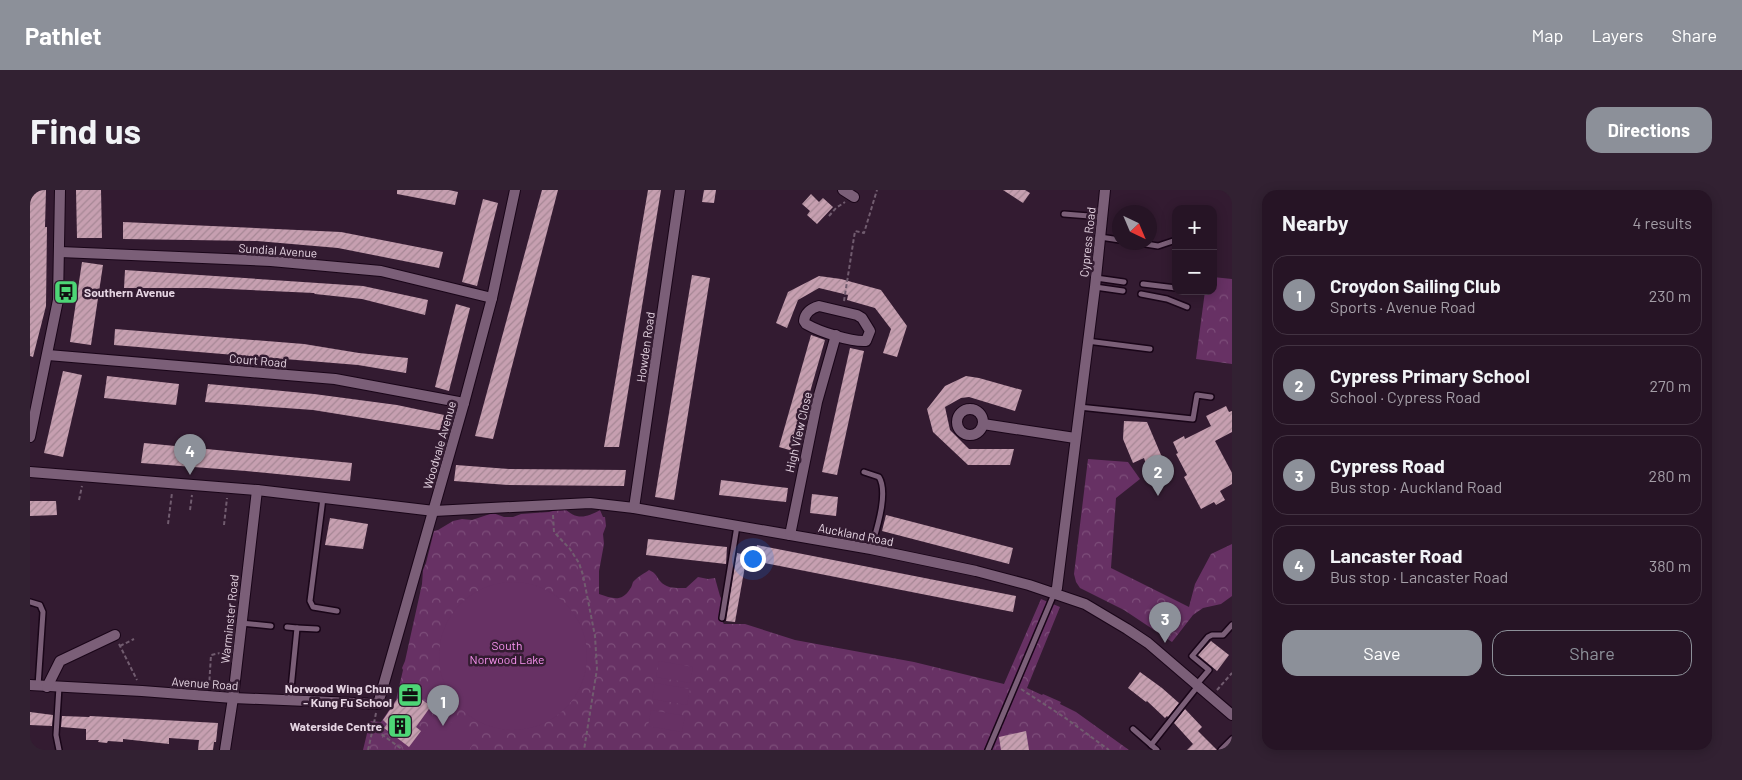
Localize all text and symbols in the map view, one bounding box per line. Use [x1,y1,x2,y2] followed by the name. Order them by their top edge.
[25,21,102,50] text: Pathlet
[1531,24,1563,46] text: Map
[1591,24,1644,46] text: Layers
[1672,24,1717,46] text: Share
[1586,107,1712,153] button: Directions
[30,109,141,151] text: Find us
[1112,205,1157,250] north arrow
[1172,205,1217,295] map controls
[1172,205,1217,250] button: +
[1076,206,1098,278] street label: Cypress Road
[1282,210,1348,235] text: Nearby
[1632,213,1692,232] text: 4 results
[238,240,318,260] street label: Sundial Avenue
[1172,250,1217,295] button: −
[1330,274,1501,297] text: Croydon Sailing Club
[53,279,79,305] bus stop icon: Southern Avenue
[84,285,175,299] place label: Southern Avenue
[1296,286,1302,305] text: 1
[1649,286,1691,305] text: 230 m
[1330,297,1476,316] text: Sports · Avenue Road
[633,311,657,383] street label: Howden Road
[228,350,288,370] street label: Court Road
[1330,364,1530,387] text: Cypress Primary School
[1295,376,1303,395] text: 2
[1649,376,1691,395] text: 270 m
[1330,387,1481,406] text: School · Cypress Road
[782,390,814,474] street label: High View Close
[420,399,458,491] street label: Woodvale Avenue
[174,434,206,475] pin: 4
[1330,454,1445,477] text: Cypress Road
[1142,455,1174,496] pin: 2
[1295,466,1303,485] text: 3
[1649,466,1691,485] text: 280 m
[1330,477,1502,496] text: Bus stop · Auckland Road
[817,520,895,548] street label: Auckland Road
[1330,544,1462,567] text: Lancaster Road
[740,546,766,572] your location
[1294,556,1304,575] text: 4
[1649,556,1691,575] text: 380 m
[1330,567,1508,586] text: Bus stop · Lancaster Road
[217,574,241,664] street label: Warminster Road
[1149,602,1181,643] pin: 3
[1282,630,1482,676] button: Save
[1492,630,1692,676] button: Share
[470,638,544,666] park label: South Norwood Lake
[171,674,239,692] street label: Avenue Road
[285,681,392,709] place label: Norwood Wing Chun - Kung Fu School
[397,682,423,708] office icon: Norwood Wing Chun - Kung Fu School
[427,685,459,726] pin: 1
[387,713,413,739] building icon: Waterside Centre
[290,719,382,733] place label: Waterside Centre

